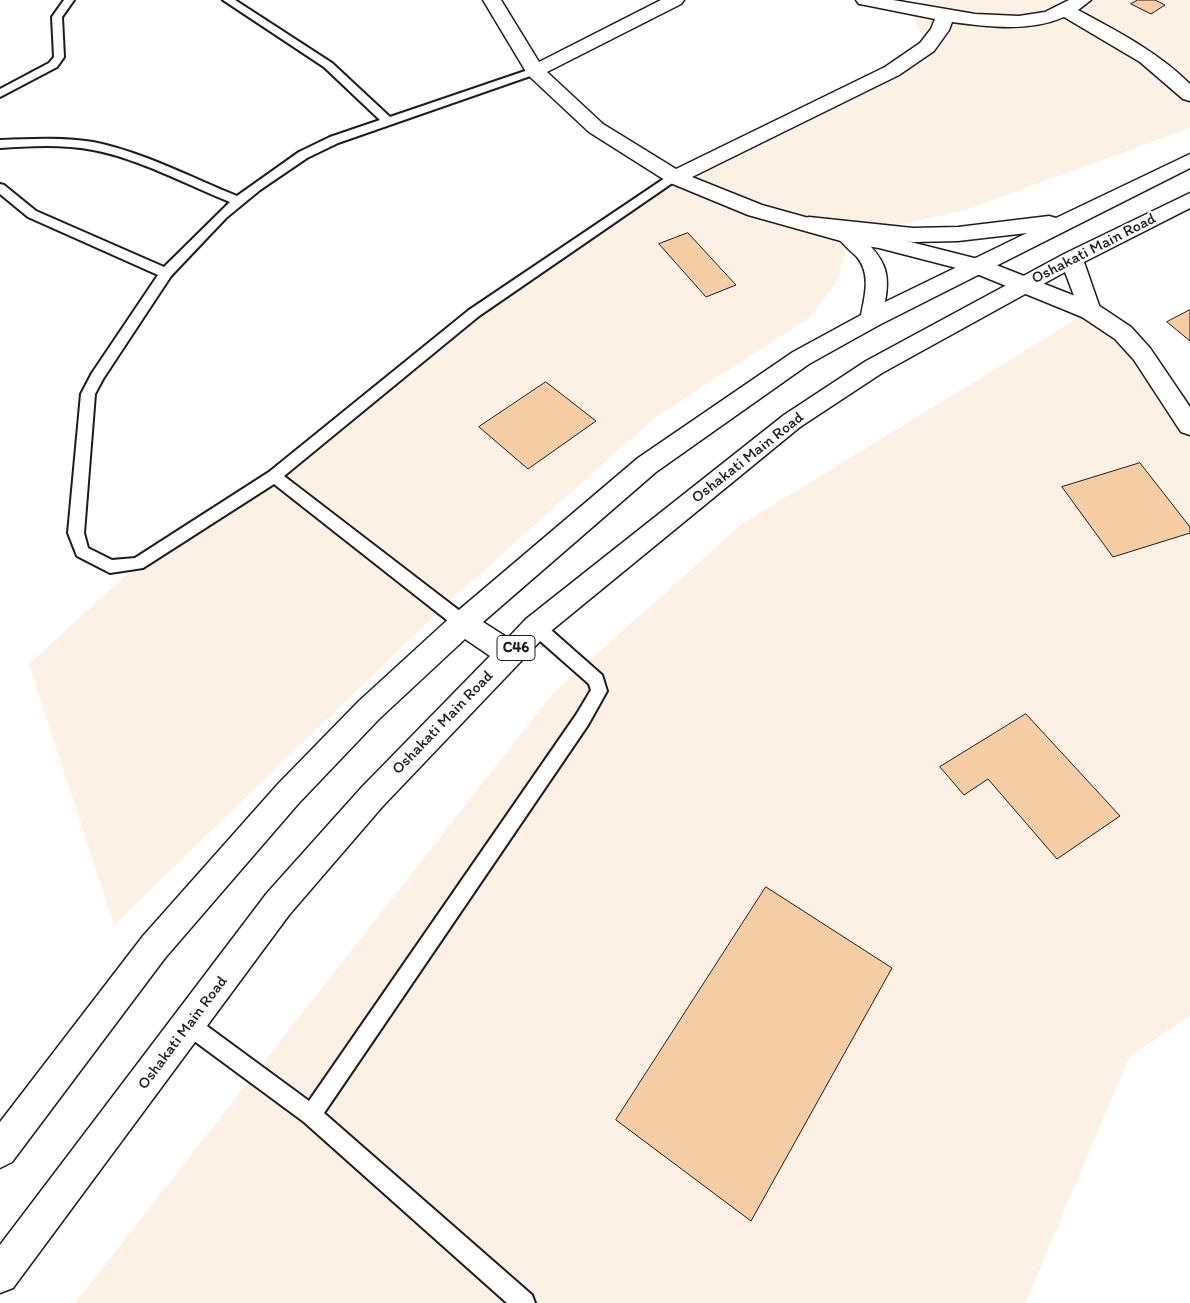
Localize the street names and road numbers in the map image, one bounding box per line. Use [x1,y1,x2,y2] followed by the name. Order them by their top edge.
[1029,209,1159,289] street label: Oshakati Main Road
[688,408,808,508] street label: Oshakati Main Road
[497,636,535,660] road number: C46
[388,667,498,779] street label: Oshakati Main Road
[134,972,232,1094] street label: Oshakati Main Road

